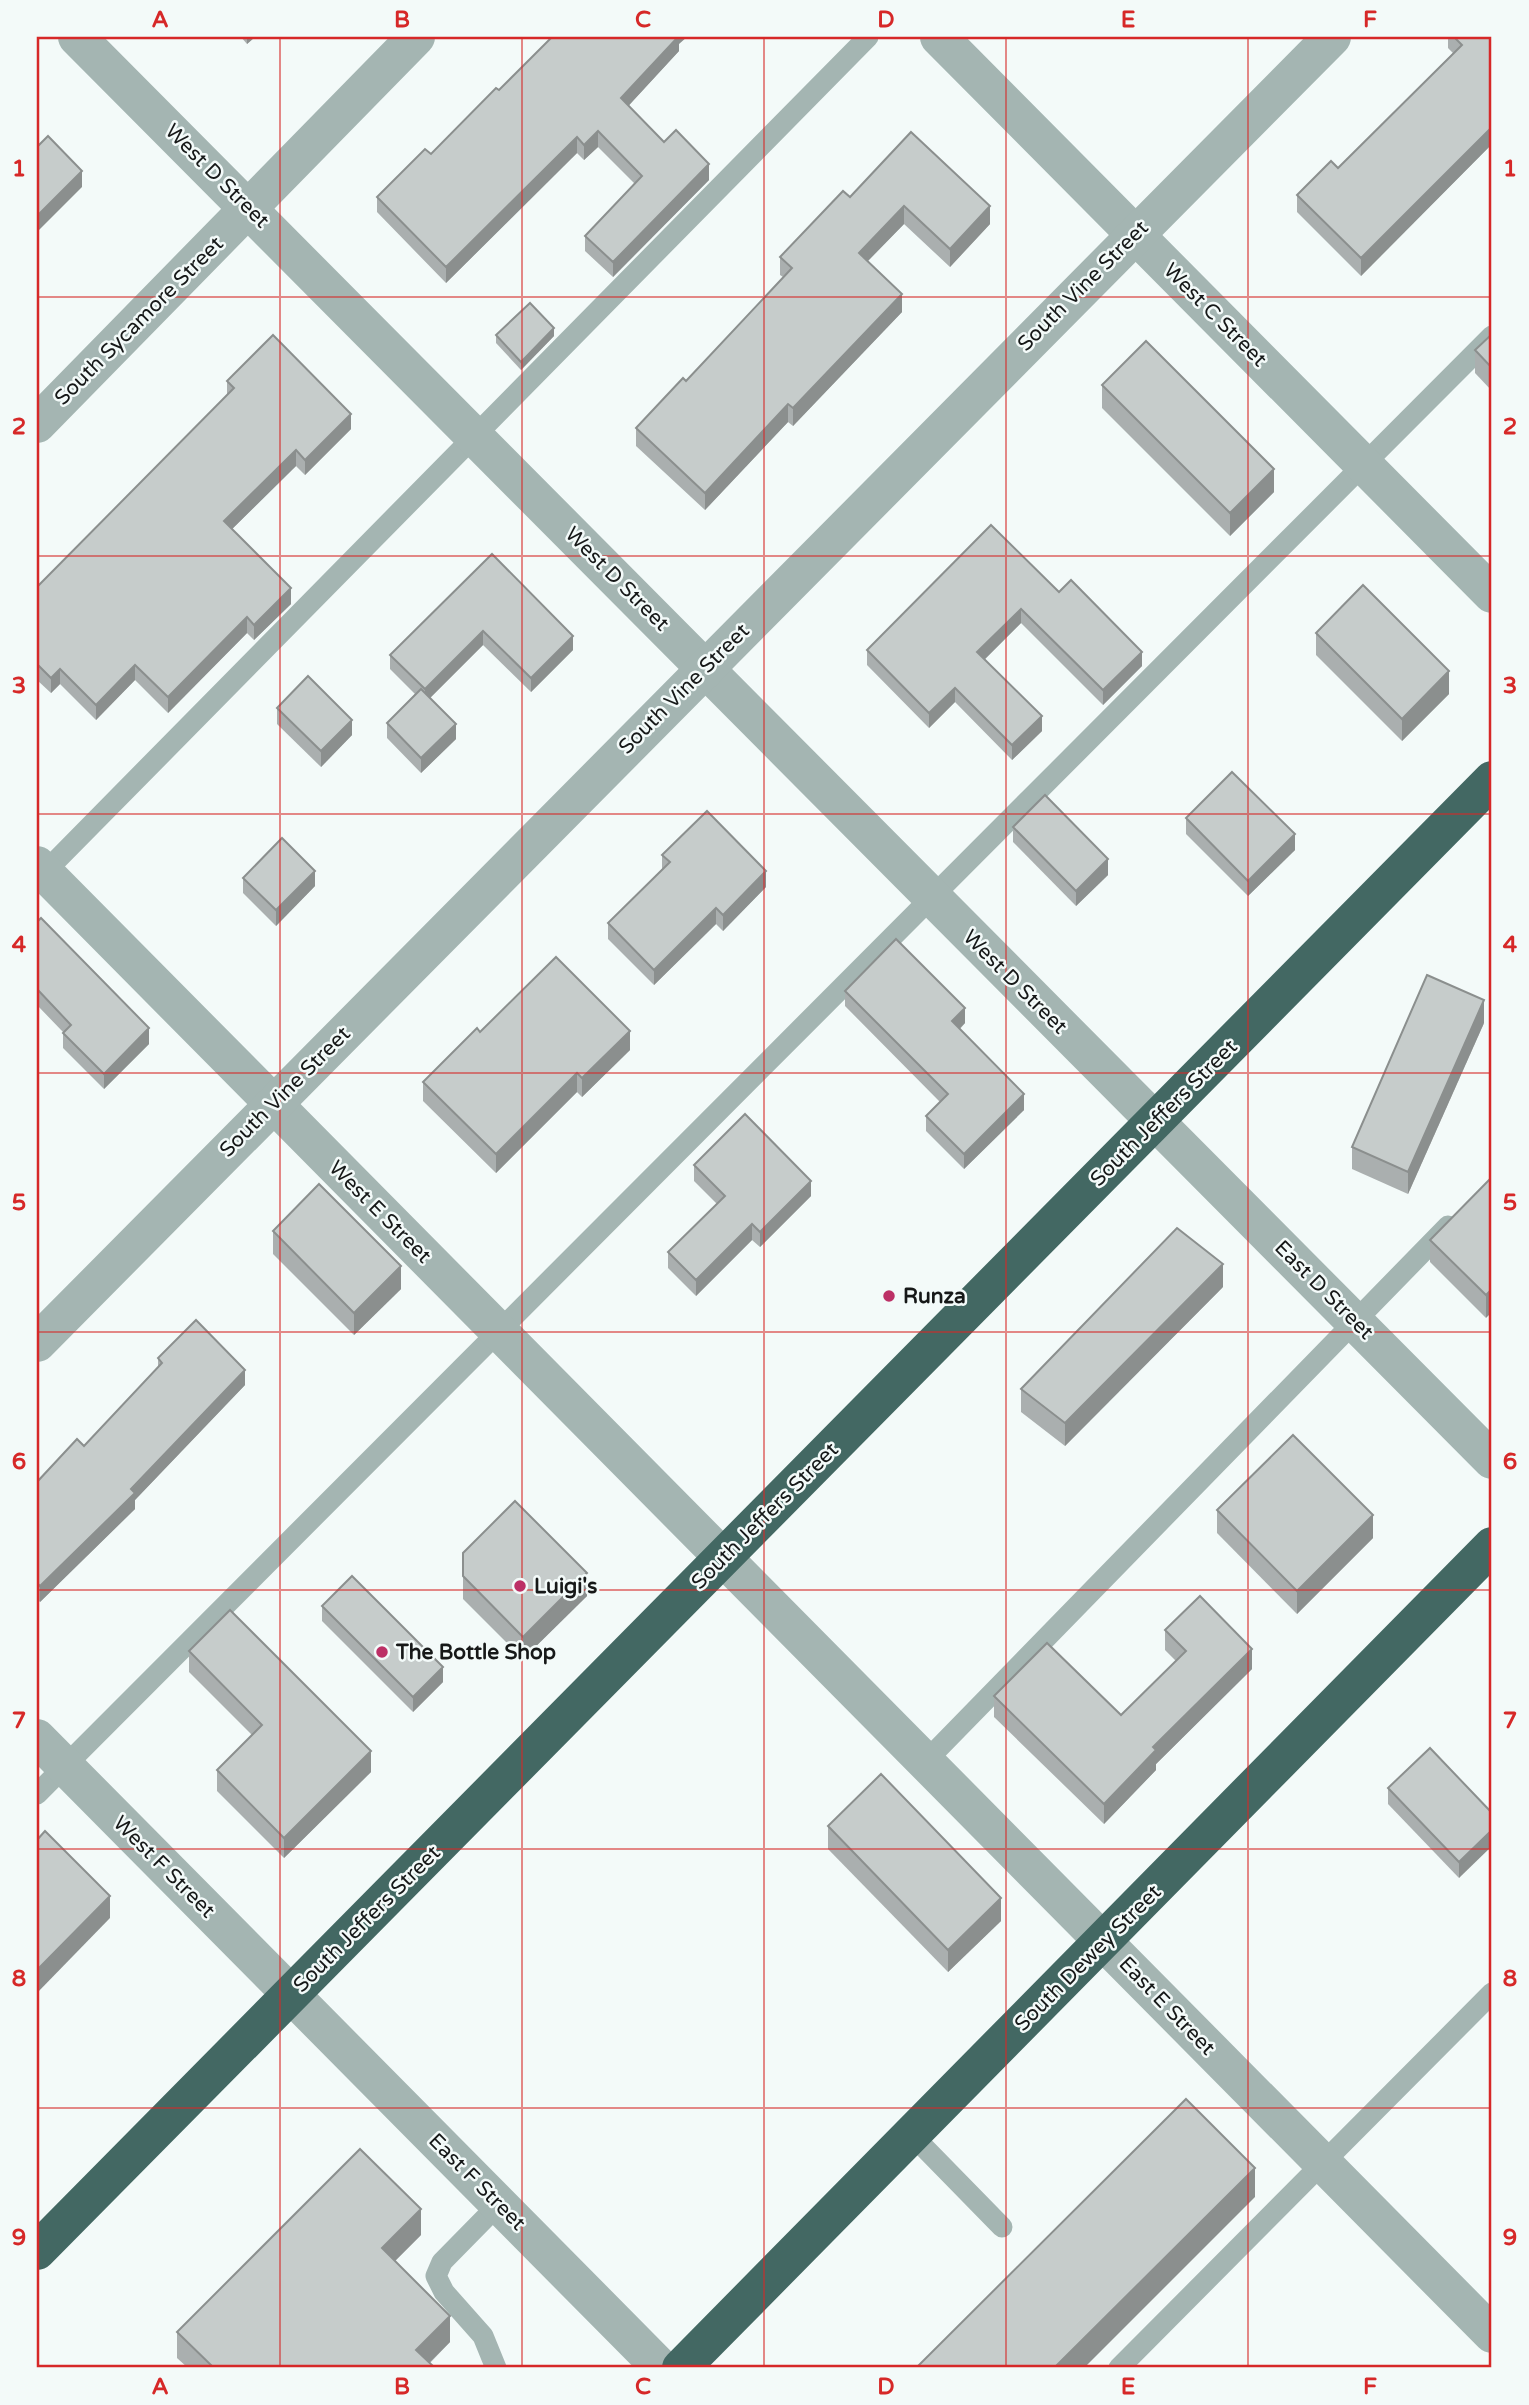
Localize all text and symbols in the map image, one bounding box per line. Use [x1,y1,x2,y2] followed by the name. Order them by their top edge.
[151,6,169,34] text: A
[394,6,410,34] text: B
[635,6,651,34] text: C
[877,6,895,34] text: D
[1121,6,1135,34] text: E
[1363,6,1377,34] text: F
[160,119,274,233] street label: West D Street
[12,155,26,183] text: 1
[1503,155,1517,183] text: 1
[1012,215,1154,357] street label: South Vine Street
[49,231,229,411] street label: South Sycamore Street
[1158,258,1272,372] street label: West C Street
[12,413,26,441] text: 2
[1503,413,1517,441] text: 2
[560,522,674,636] street label: West D Street
[613,618,755,760] street label: South Vine Street
[12,672,26,700] text: 3
[1503,672,1517,700] text: 3
[958,925,1072,1039] street label: West D Street
[12,931,27,959] text: 4
[1503,931,1518,959] text: 4
[214,1021,356,1163] street label: South Vine Street
[1085,1034,1243,1192] street label: South Jeffers Street
[324,1156,436,1268] street label: West E Street
[12,1189,26,1217] text: 5
[1503,1189,1517,1217] text: 5
[1269,1235,1379,1345] street label: East D Street
[903,1284,966,1309] place label: Runza
[881,1288,897,1304] marker: Runza
[686,1437,844,1595] street label: South Jeffers Street
[12,1448,26,1476] text: 6
[1503,1448,1517,1476] text: 6
[534,1574,597,1599] place label: Luigi's
[512,1578,528,1594] marker: Luigi's
[395,1640,556,1665] place label: The Bottle Shop
[374,1644,390,1660] marker: The Bottle Shop
[12,1707,26,1735] text: 7
[1503,1707,1517,1735] text: 7
[108,1811,220,1923] street label: West F Street
[288,1840,446,1998] street label: South Jeffers Street
[1010,1880,1166,2036] street label: South Dewey Street
[1114,1951,1220,2061] street label: East E Street
[12,1965,26,1993] text: 8
[1503,1965,1517,1993] text: 8
[423,2128,531,2236] street label: East F Street
[12,2224,26,2252] text: 9
[1503,2224,1517,2252] text: 9
[151,2373,169,2401] text: A
[394,2373,410,2401] text: B
[635,2373,651,2401] text: C
[877,2373,895,2401] text: D
[1121,2373,1135,2401] text: E
[1363,2373,1377,2401] text: F

